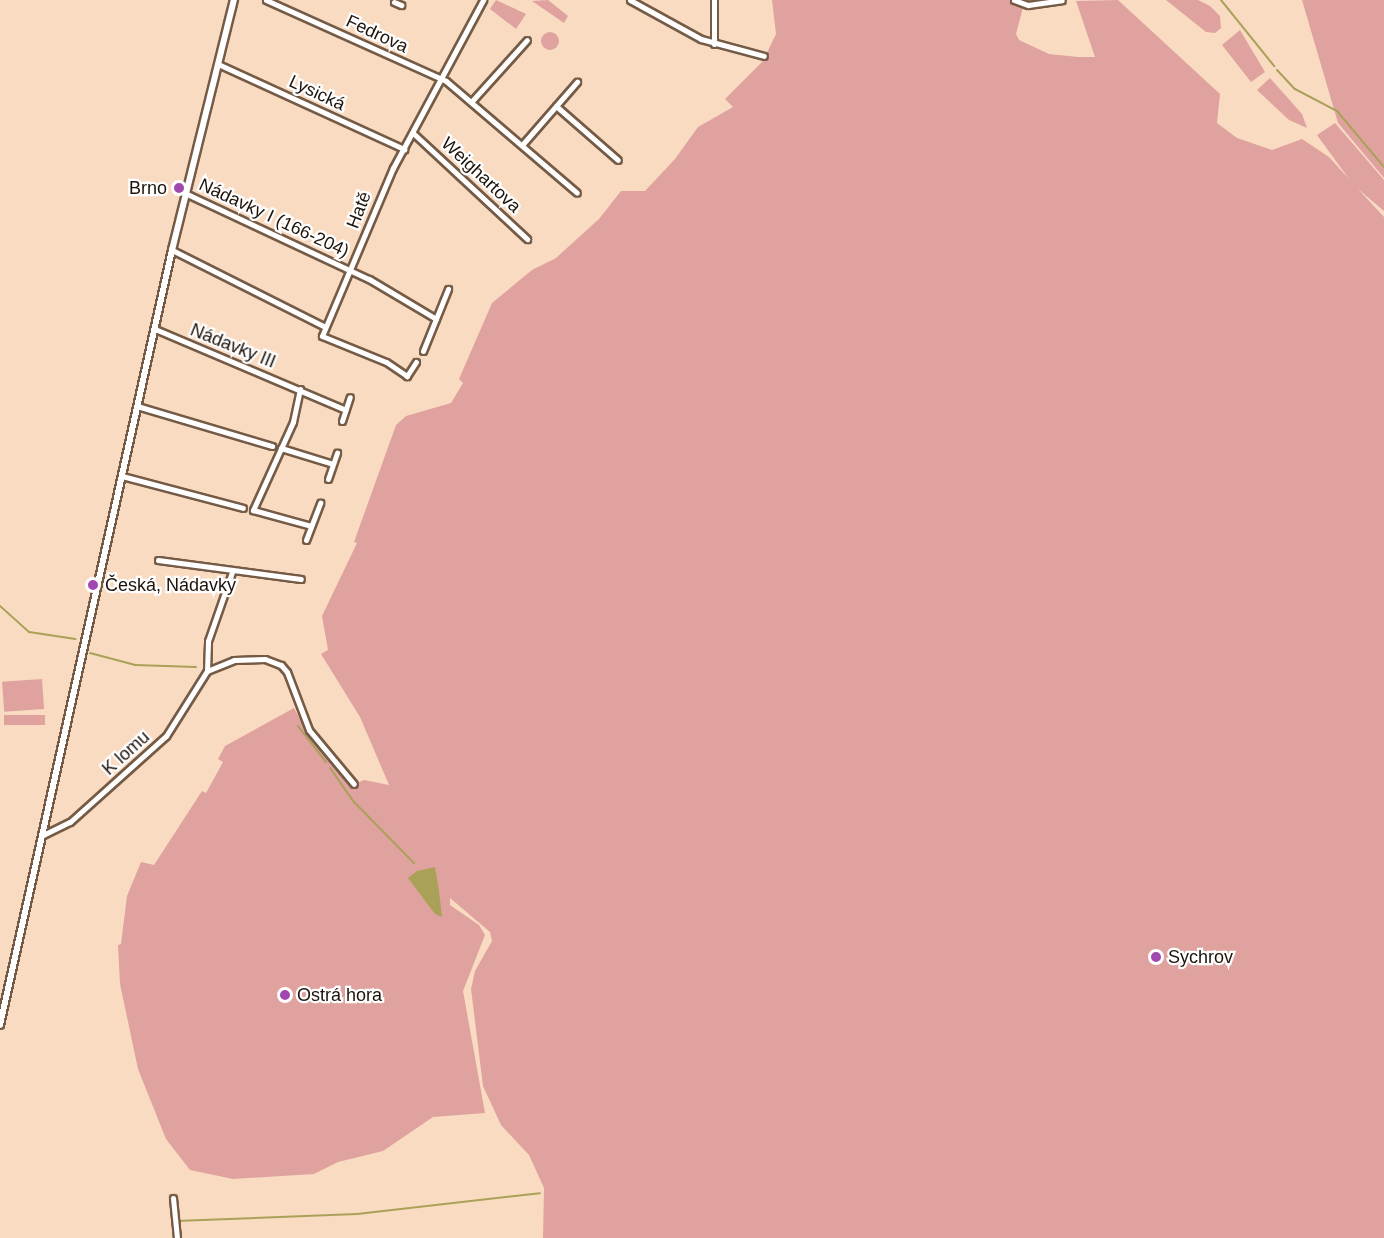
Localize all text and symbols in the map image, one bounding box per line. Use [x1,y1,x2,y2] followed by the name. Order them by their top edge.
[343,10,411,58] street label: Fedrova
[286,71,348,115] street label: Lysická
[437,133,525,217] street label: Weighartova
[196,174,352,262] street label: Nádavky I (166-204)
[129,177,167,199] place label: Brno
[172,181,186,195] marker: Brno
[342,188,376,232] street label: Hatě
[187,319,279,373] street label: Nádavky III
[105,574,236,596] place label: Česká, Nádavky
[86,578,100,592] marker: Česká, Nádavky
[98,726,154,780] street label: K lomu
[1168,946,1233,968] place label: Sychrov
[1149,950,1163,964] marker: Sychrov
[297,984,382,1006] place label: Ostrá hora
[278,988,292,1002] marker: Ostrá hora

